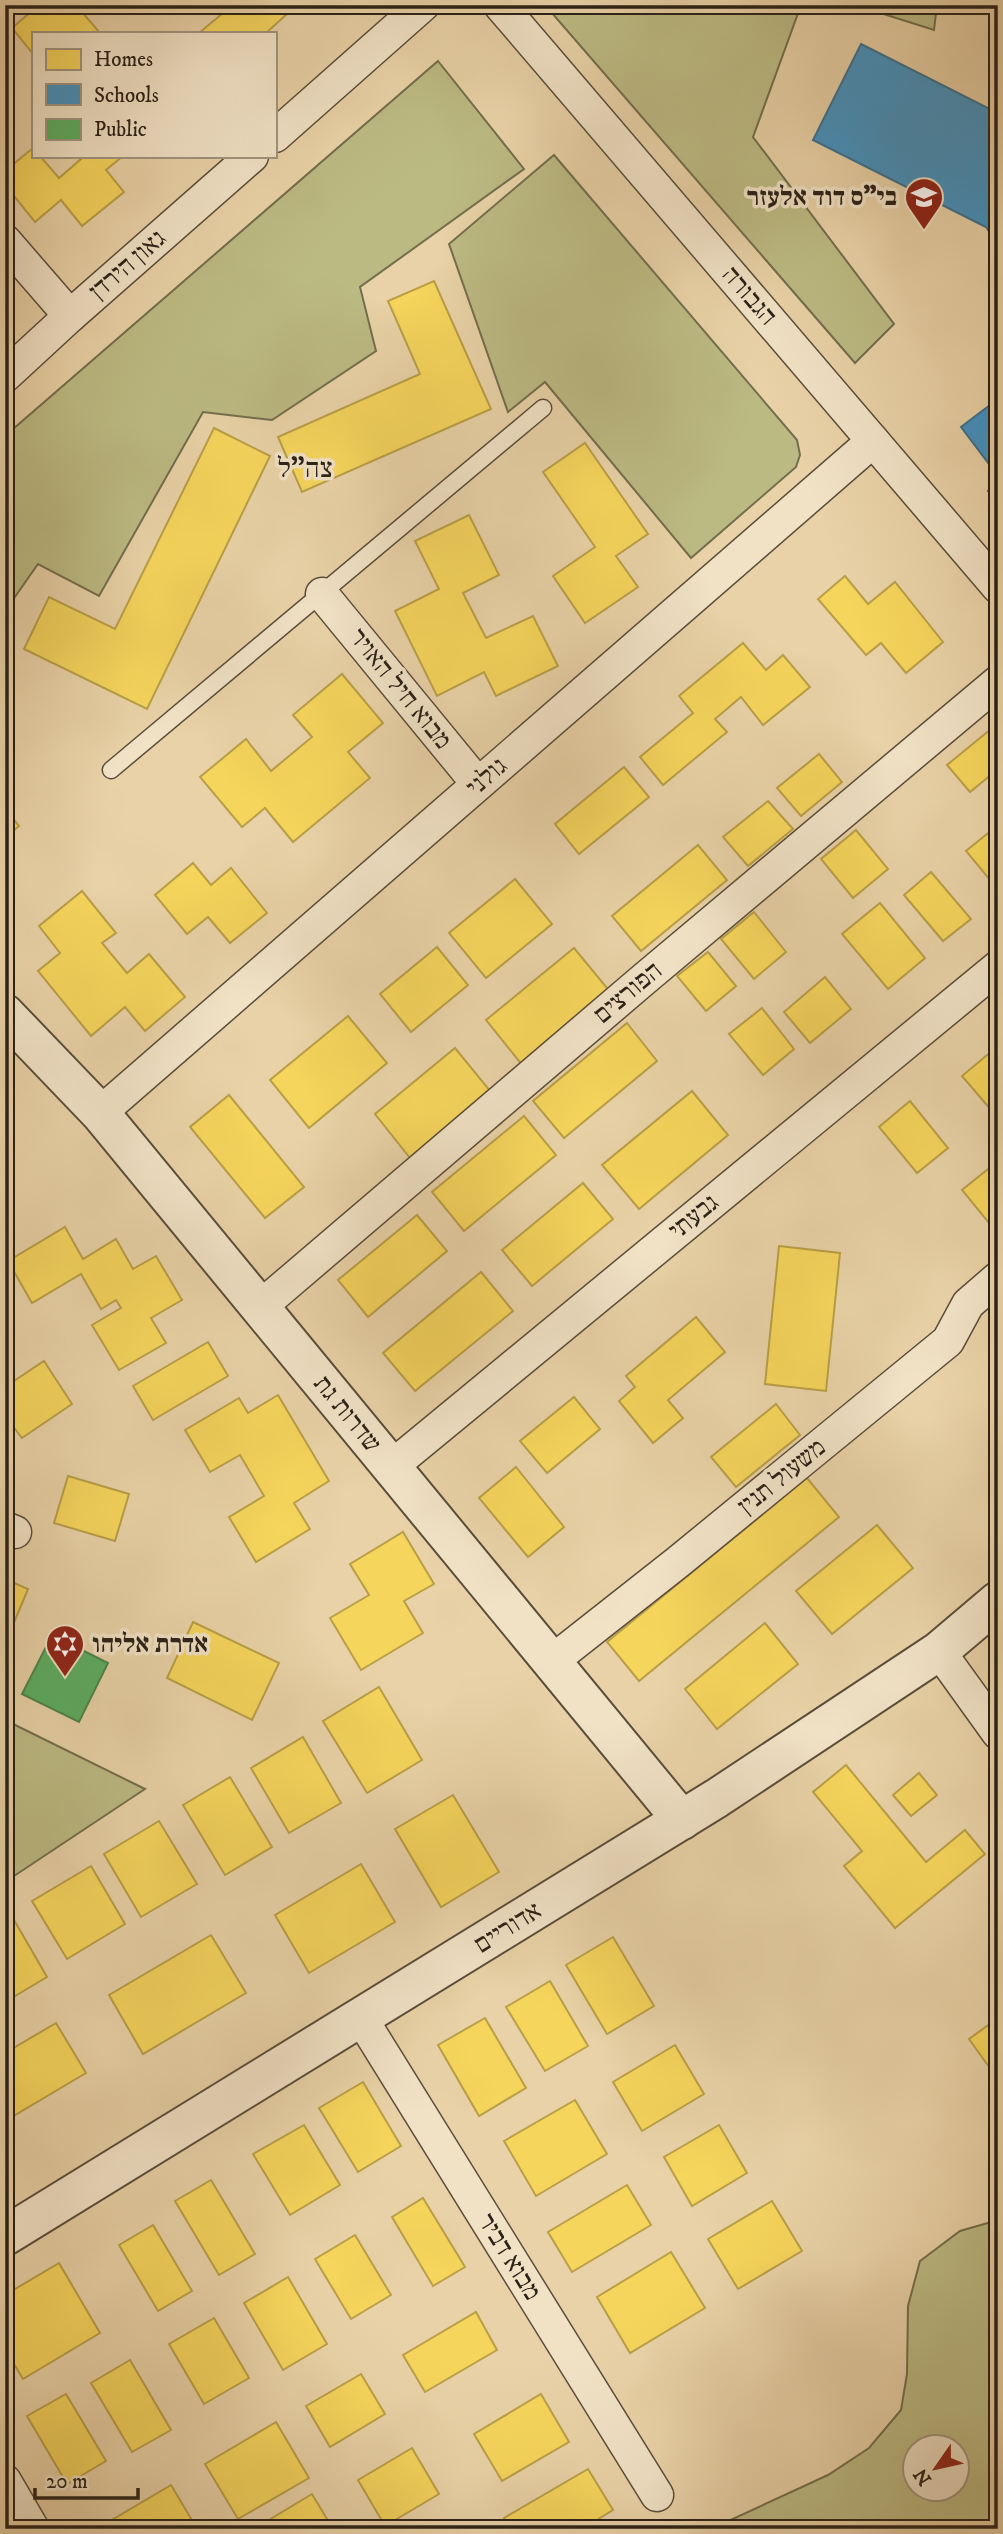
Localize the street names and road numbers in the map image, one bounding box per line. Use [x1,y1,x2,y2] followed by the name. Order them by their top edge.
[83,222,173,308] street label: גאון הירדן
[714,259,784,333] street label: הגבורה
[341,622,459,756] street label: מבוא חיל האויר
[459,750,515,804] street label: גולני
[587,955,669,1031] street label: הפורצים
[662,1187,726,1247] street label: גבעתי
[306,1368,388,1460] street label: שדרות גת
[731,1431,833,1523] street label: משעול תנין
[468,1895,548,1961] street label: אדוריים
[470,2207,548,2307] street label: מבוא דביר

